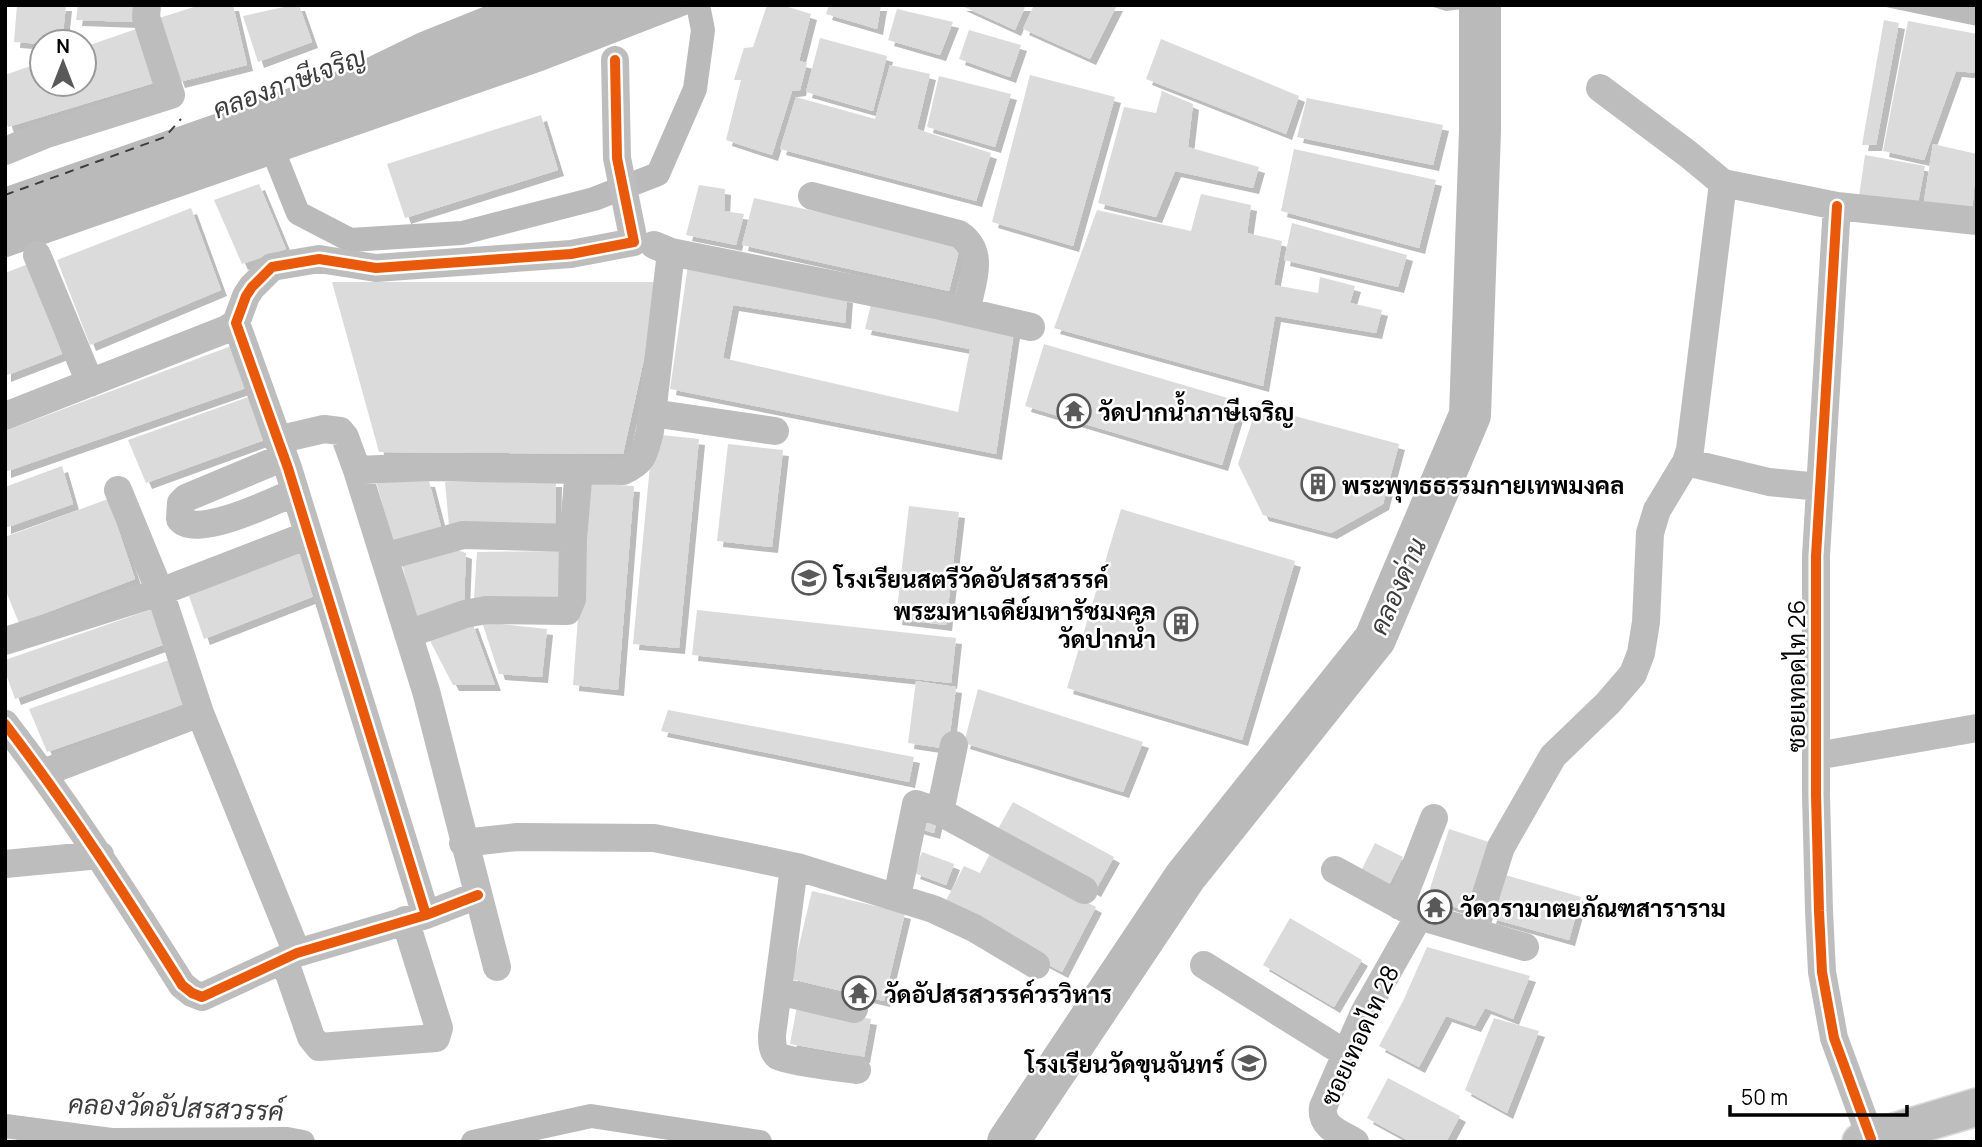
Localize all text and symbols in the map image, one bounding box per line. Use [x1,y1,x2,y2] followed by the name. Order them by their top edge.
[28,28,98,98] north arrow
[56,33,70,59] text: N
[207,37,371,126] water label: คลองภาษีเจริญ
[1098,391,1295,428] place label: วัดปากน้ำภาษีเจริญ
[1055,392,1093,430] temple icon: วัดปากน้ำภาษีเจริญ
[1299,465,1337,503] building icon: พระพุทธธรรมกายเทพมงคล
[1342,468,1624,503] place label: พระพุทธธรรมกายเทพมงคล
[1360,532,1434,640] water label: คลองด่าน
[790,559,828,597] school or university icon: โรงเรียนสตรีวัดอัปสรสวรรค์
[832,562,1110,595] place label: โรงเรียนสตรีวัดอัปสรสวรรค์
[894,594,1156,655] place label: พระมหาเจดีย์มหารัชมงคล วัดปากน้ำ
[1779,600,1812,752] street label: ซอยเทอดไท 26
[1162,605,1200,643] building icon: พระมหาเจดีย์มหารัชมงคล วัดปากน้ำ
[1416,888,1454,926] temple icon: วัดวรามาตยภัณฑสาราราม
[1460,891,1726,924] place label: วัดวรามาตยภัณฑสาราราม
[1312,959,1406,1111] street label: ซอยเทอดไท 28
[840,974,878,1012] temple icon: วัดอัปสรสวรรค์วรวิหาร
[884,977,1112,1010] place label: วัดอัปสรสวรรค์วรวิหาร
[1230,1044,1268,1082] school or university icon: โรงเรียนวัดขุนจันทร์
[1023,1047,1226,1082] place label: โรงเรียนวัดขุนจันทร์
[1730,1074,1907,1118] scale bar
[1741,1083,1788,1111] text: 50 m
[68,1085,288,1129] water label: คลองวัดอัปสรสวรรค์

